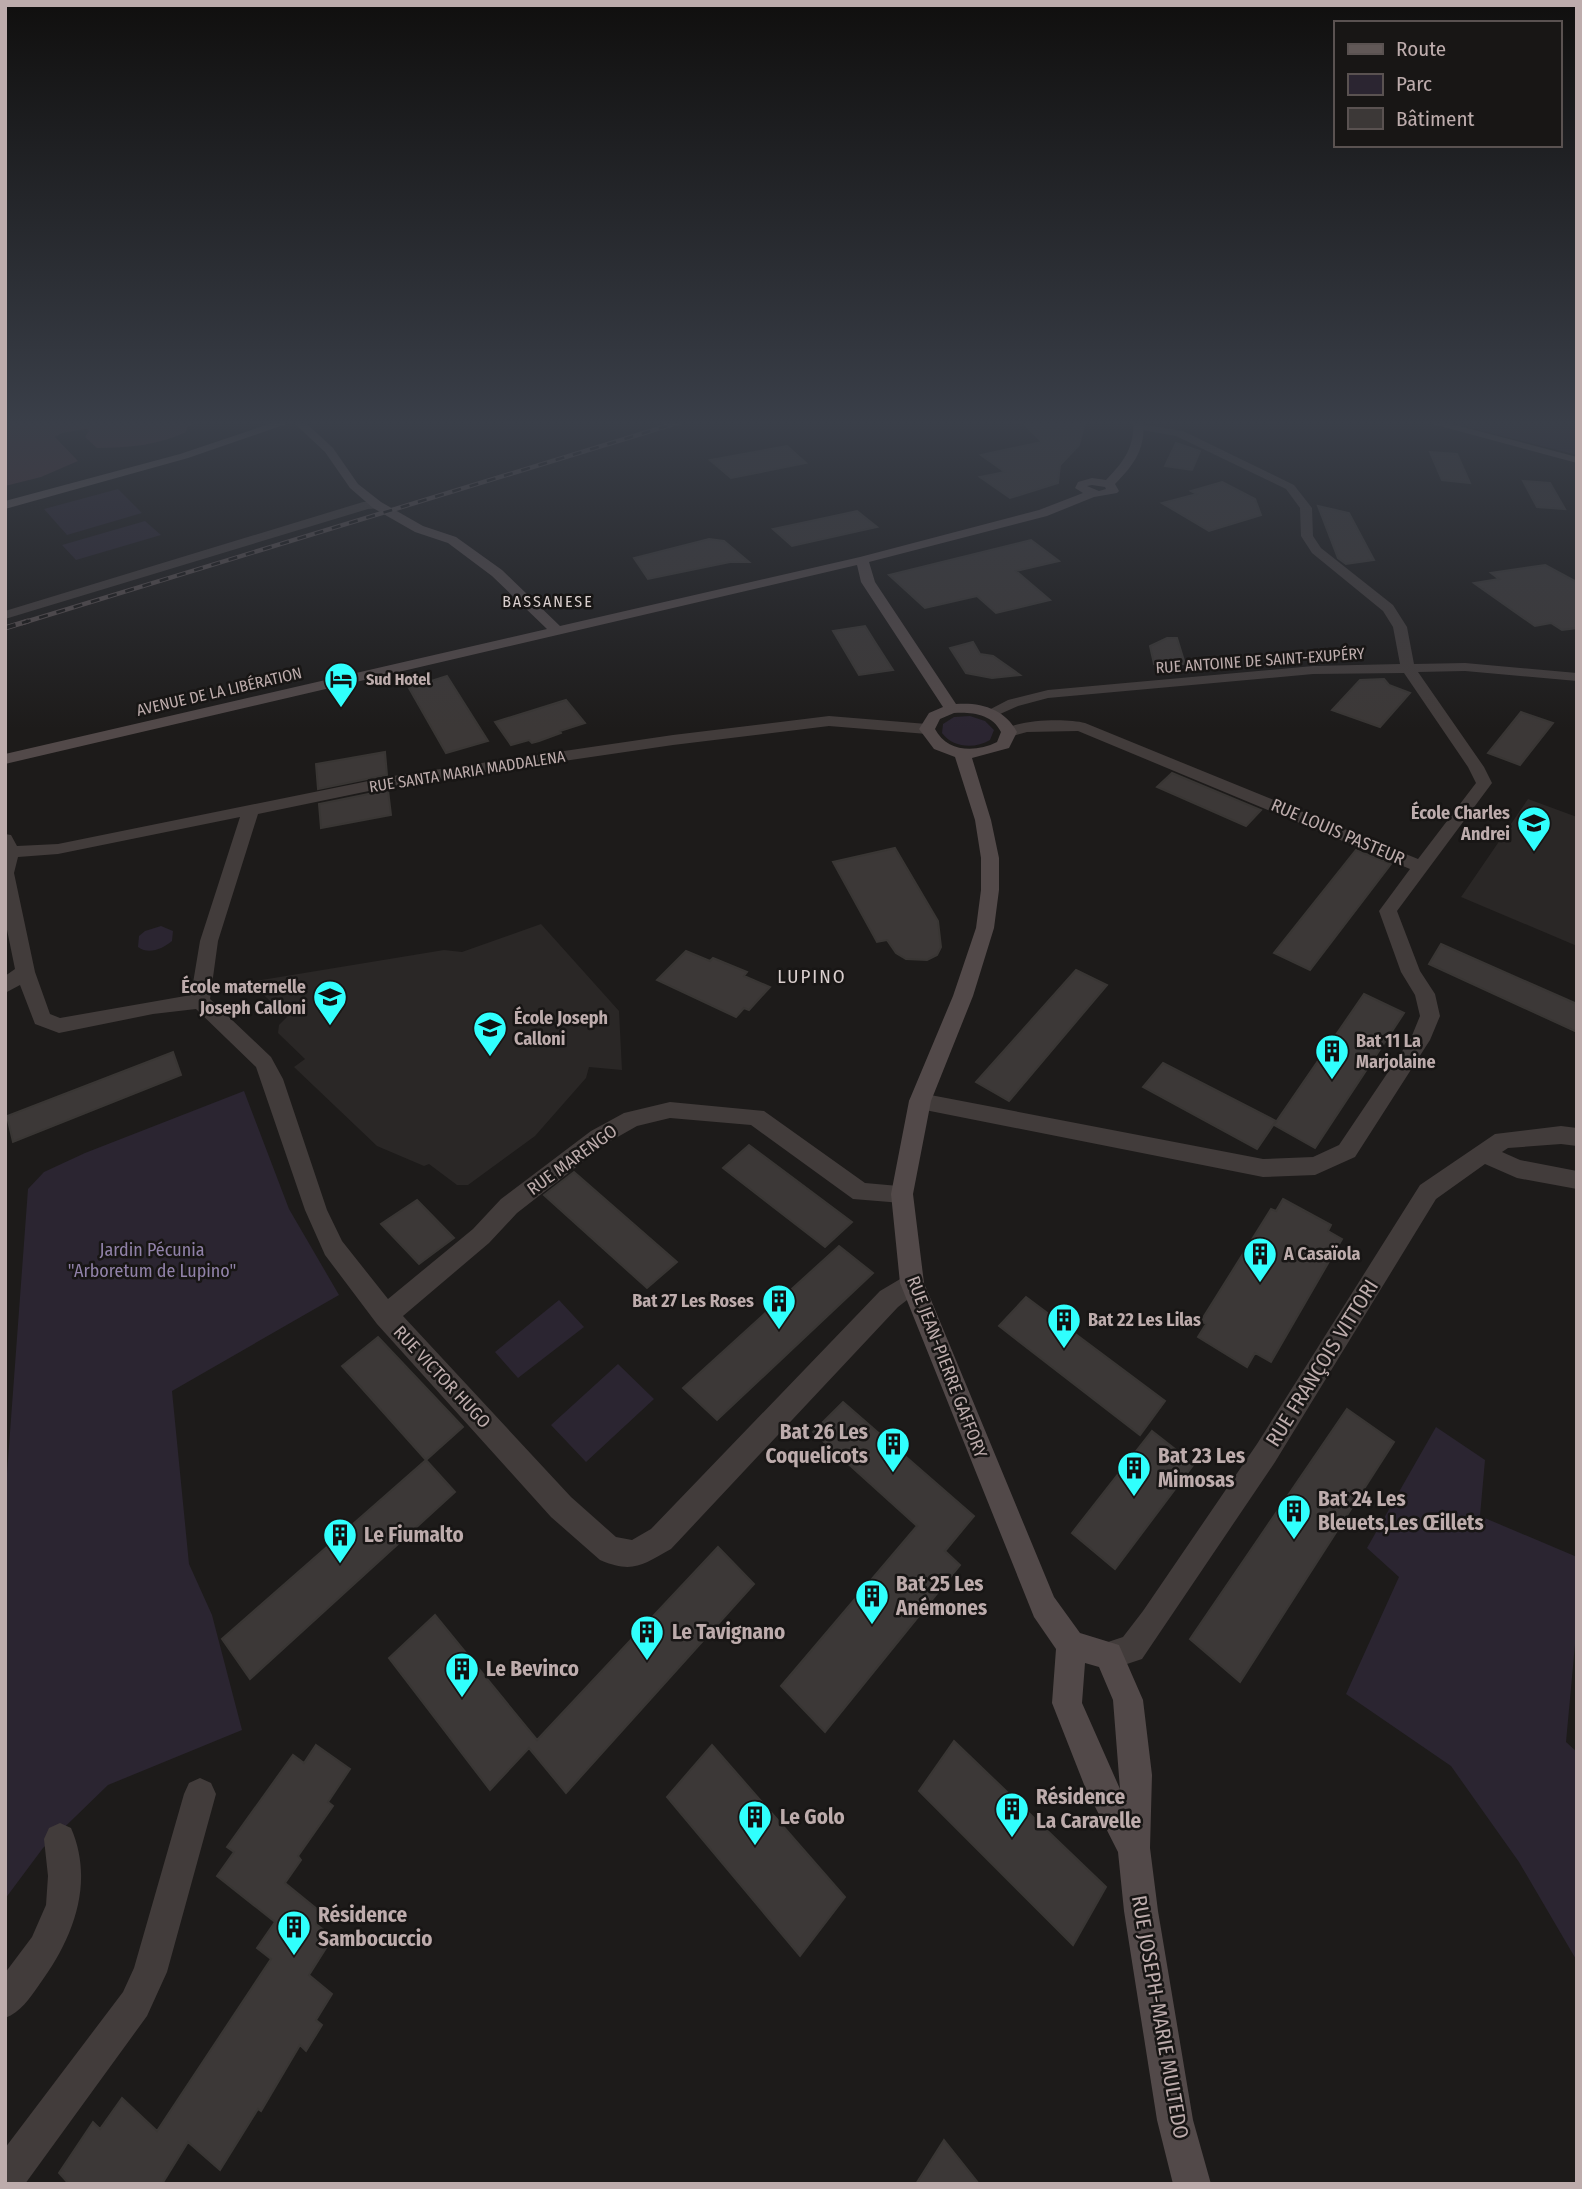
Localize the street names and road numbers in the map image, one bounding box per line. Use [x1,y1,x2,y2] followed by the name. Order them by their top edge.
[1155,644,1365,677] street label: RUE ANTOINE DE SAINT-EXUPÉRY
[135,663,304,720] street label: AVENUE DE LA LIBÉRATION
[368,747,567,796] street label: RUE SANTA MARIA MADDALENA
[1268,794,1408,870] street label: RUE LOUIS PASTEUR
[523,1120,621,1200] street label: RUE MARENGO
[902,1273,992,1461] street label: RUE JEAN-PIERRE GAFFORY
[1260,1275,1384,1451] street label: RUE FRANÇOIS VITTORI
[389,1321,495,1433] street label: RUE VICTOR HUGO
[1126,1893,1194,2141] street label: RUE JOSEPH-MARIE MULTEDO

